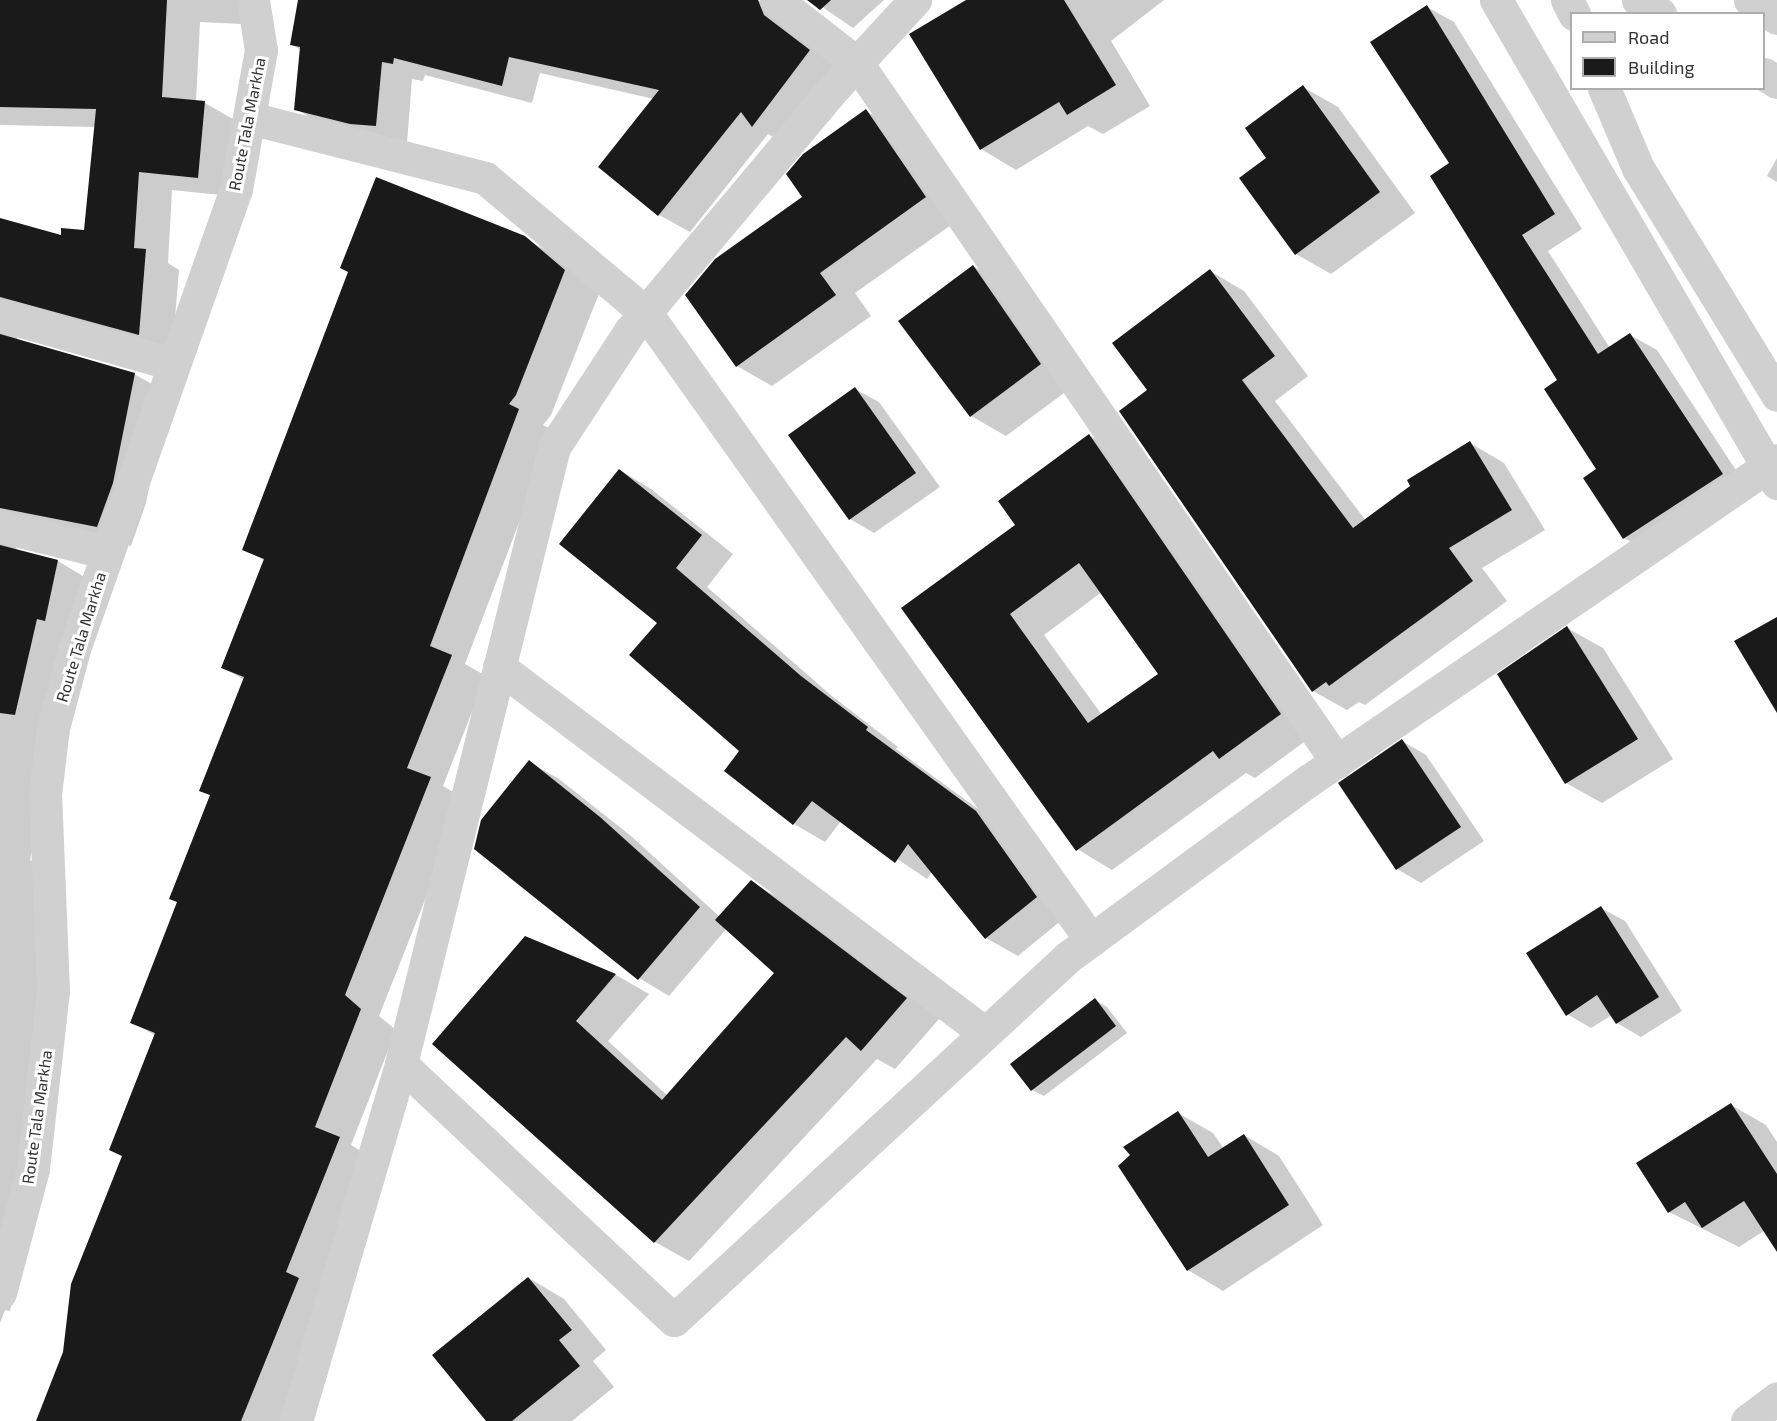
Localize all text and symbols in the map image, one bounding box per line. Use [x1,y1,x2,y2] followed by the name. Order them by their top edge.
[1570,12,1765,90] legend
[1628,26,1669,48] text: Road
[225,56,269,192] street label: Route Tala Markha
[1628,56,1695,78] text: Building
[52,569,110,705] street label: Route Tala Markha
[18,1049,56,1185] street label: Route Tala Markha

